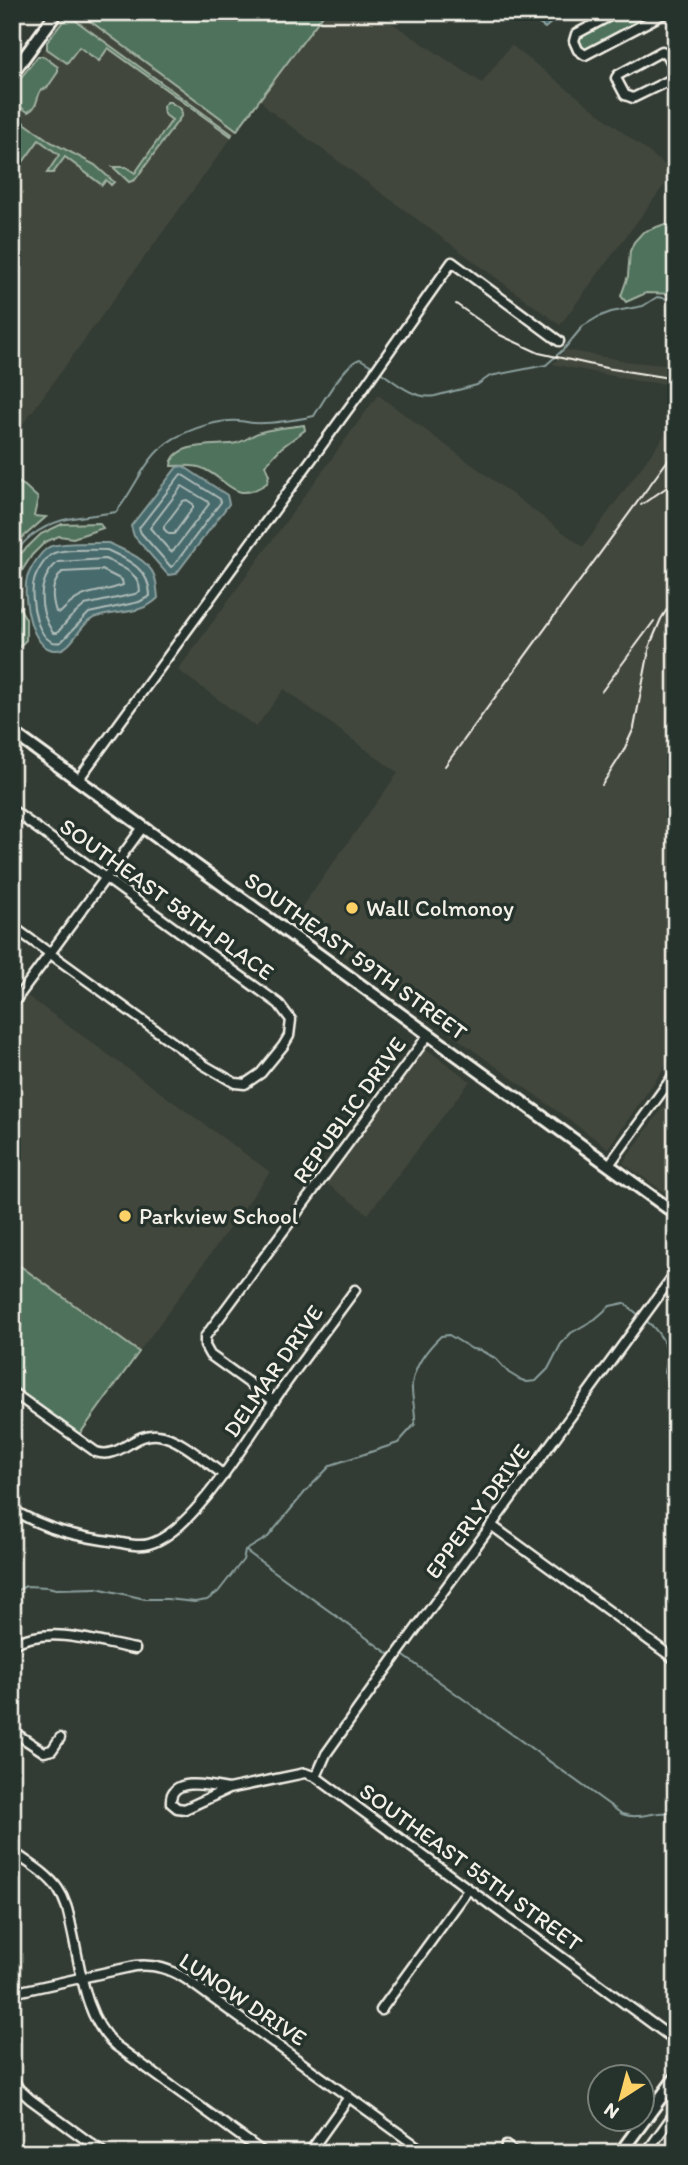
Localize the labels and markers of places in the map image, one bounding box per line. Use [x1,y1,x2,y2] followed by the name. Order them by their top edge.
[366,894,514,922] place label: Wall Colmonoy
[344,900,360,916] marker: Wall Colmonoy
[139,1202,299,1230] place label: Parkview School
[117,1208,133,1224] marker: Parkview School

